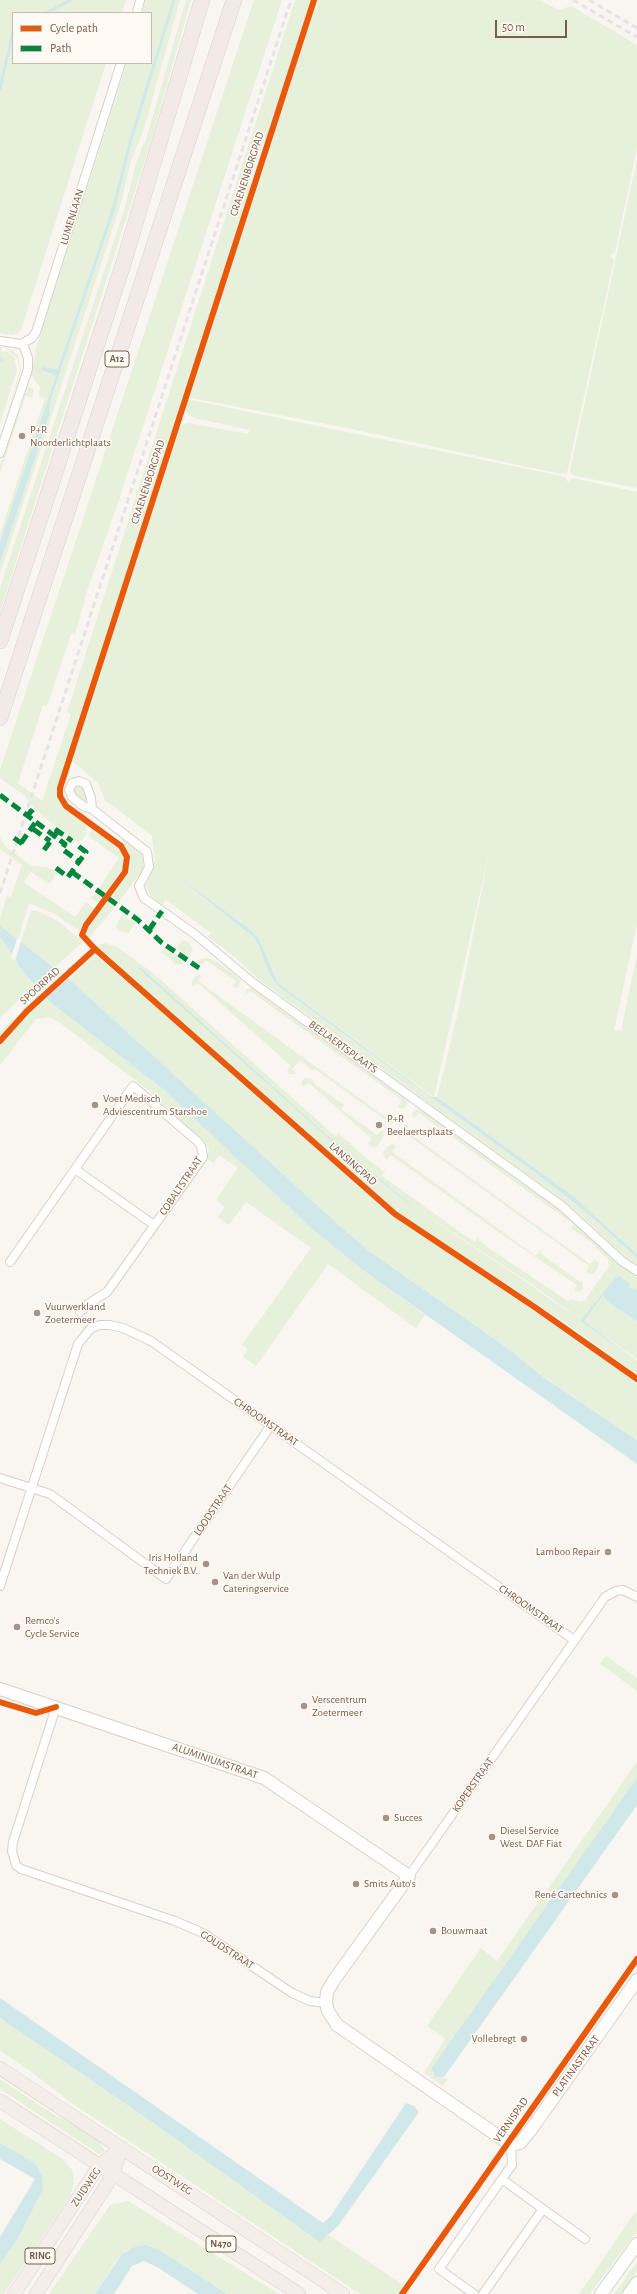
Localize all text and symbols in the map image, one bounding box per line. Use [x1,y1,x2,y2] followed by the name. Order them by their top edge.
[12,12,152,64] legend
[497,12,569,38] scale bar
[502,21,525,33] text: 50 m
[50,22,98,34] text: Cycle path
[50,42,72,54] text: Path
[227,130,267,218] street label: CRAENENBORGPAD
[57,187,87,247] street label: LUMENLAAN
[105,351,129,367] road number: A12
[30,423,111,449] place label: P+R Noorderlichtplaats
[17,431,27,441] marker: P+R Noorderlichtplaats
[128,438,168,526] street label: CRAENENBORGPAD
[17,964,63,1008] street label: SPOORPAD
[306,1018,380,1076] street label: BEELAERTSPLAATS
[103,1092,207,1118] place label: Voet Medisch Adviescentrum Starshoe
[90,1100,100,1110] marker: Voet Medisch Adviescentrum Starshoe
[387,1112,453,1138] place label: P+R Beelaertsplaats
[374,1120,384,1130] marker: P+R Beelaertsplaats
[326,1140,380,1188] street label: LANSINGPAD
[156,1154,206,1218] street label: COBALTSTRAAT
[45,1300,105,1326] place label: Vuurwerkland Zoetermeer
[32,1308,42,1318] marker: Vuurwerkland Zoetermeer
[231,1395,301,1449] street label: CHROOMSTRAAT
[191,1482,235,1538] street label: LOODSTRAAT
[536,1545,600,1559] place label: Lamboo Repair
[603,1547,613,1557] marker: Lamboo Repair
[143,1551,198,1577] place label: Iris Holland Techniek B.V.
[201,1559,211,1569] marker: Iris Holland Techniek B.V.
[223,1569,289,1595] place label: Van der Wulp Cateringservice
[210,1577,220,1587] marker: Van der Wulp Cateringservice
[496,1582,566,1636] street label: CHROOMSTRAAT
[25,1614,79,1640] place label: Remco's Cycle Service
[12,1622,22,1632] marker: Remco's Cycle Service
[312,1693,367,1719] place label: Verscentrum Zoetermeer
[299,1701,309,1711] marker: Verscentrum Zoetermeer
[171,1740,259,1782] street label: ALUMINIUMSTRAAT
[449,1755,497,1815] street label: KOPERSTRAAT
[394,1811,422,1825] place label: Succes
[381,1813,391,1823] marker: Succes
[500,1824,562,1850] place label: Diesel Service West. DAF Fiat
[487,1832,497,1842] marker: Diesel Service West. DAF Fiat
[364,1877,416,1891] place label: Smits Auto's
[351,1879,361,1889] marker: Smits Auto's
[534,1888,607,1902] place label: René Cartechnics
[610,1890,620,1900] marker: René Cartechnics
[441,1924,488,1938] place label: Bouwmaat
[428,1926,438,1936] marker: Bouwmaat
[198,1928,256,1972] street label: GOUDSTRAAT
[471,2032,516,2046] place label: Vollebregt
[549,2033,603,2099] street label: PLATINASTRAAT
[519,2034,529,2044] marker: Vollebregt
[491,2095,531,2145] street label: VERNISPAD
[149,2162,195,2198] street label: OOSTWEG
[68,2165,104,2209] street label: ZUIDWEG
[206,2236,236,2252] road number: N470
[25,2248,55,2264] road number: RING

